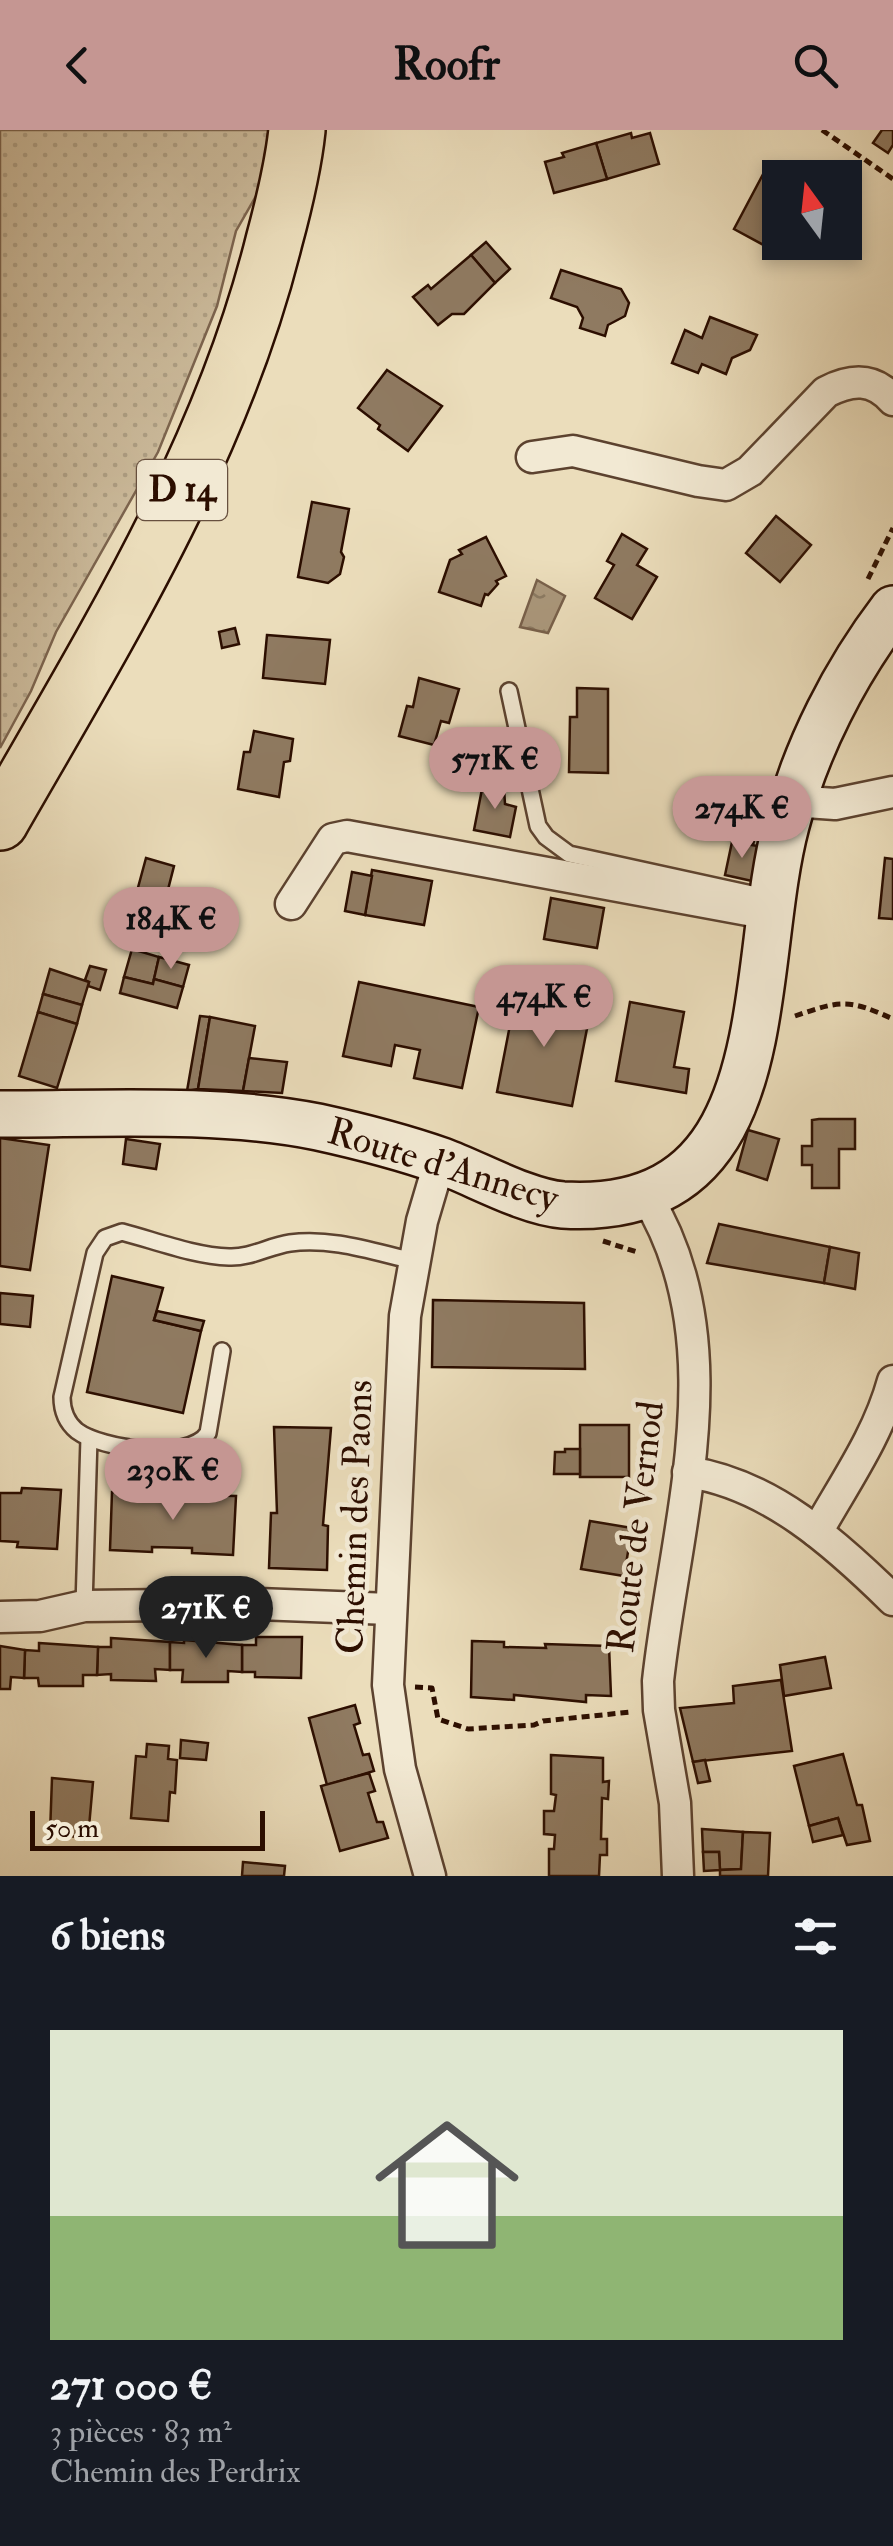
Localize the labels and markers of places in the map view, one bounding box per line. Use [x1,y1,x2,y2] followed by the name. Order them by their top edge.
[414,727,576,812] pin: 571K €
[661,776,823,861] pin: 274K €
[90,887,252,972] pin: 184K €
[463,965,625,1050] pin: 474K €
[92,1438,254,1523] pin: 230K €
[125,1576,287,1661] pin: 271K €

